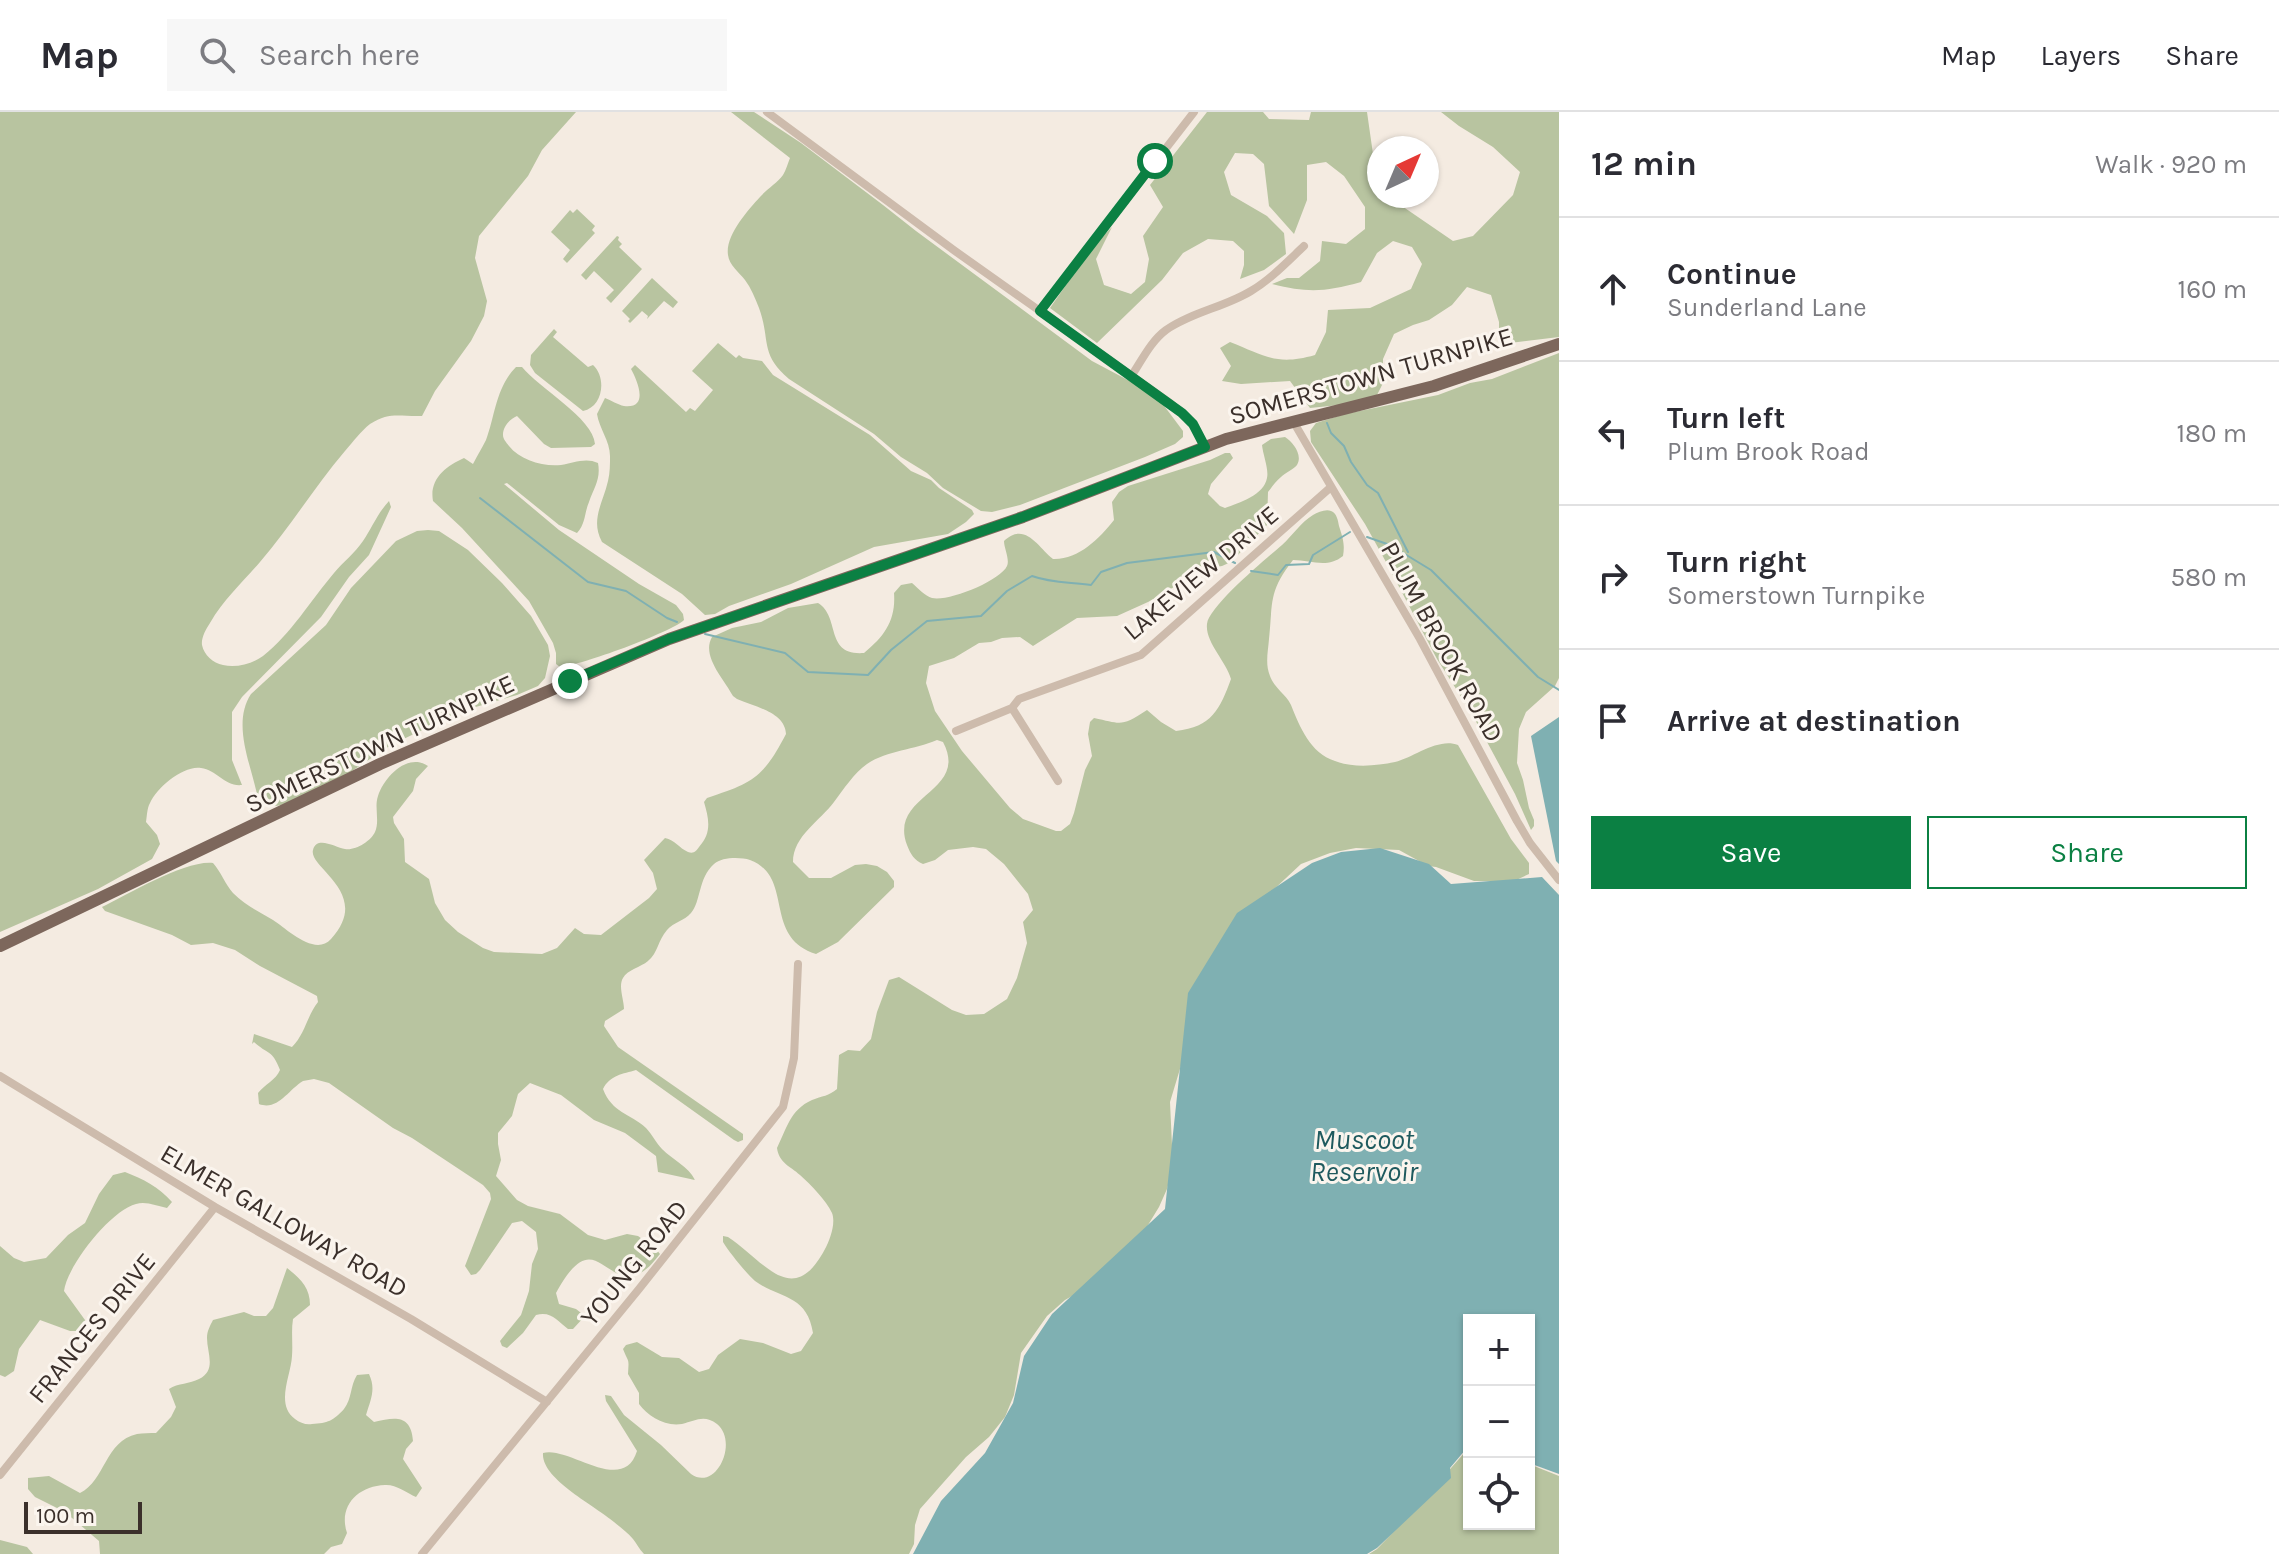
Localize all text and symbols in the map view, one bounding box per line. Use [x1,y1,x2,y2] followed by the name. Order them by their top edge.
[167,19,727,91] search box
[40,33,119,78] text: Map
[195,33,239,77] icon: search
[259,37,420,73] text: Search here
[1941,39,1996,72] text: Map
[2040,39,2121,72] text: Layers
[2165,39,2239,72] text: Share
[1367,136,1439,208] north arrow
[1137,143,1173,179] route start
[1591,144,1697,184] text: 12 min
[2095,149,2247,180] text: Walk · 920 m
[1667,256,1797,292] text: Continue
[1591,267,1635,311] icon: ahead
[2178,274,2247,305] text: 160 m
[1667,292,1867,323] text: Sunderland Lane
[1226,321,1516,431] street label: SOMERSTOWN TURNPIKE
[1667,400,1785,436] text: Turn left
[1591,411,1635,455] icon: left
[2177,418,2247,449] text: 180 m
[1667,436,1870,467] text: Plum Brook Road
[1117,499,1285,647] street label: LAKEVIEW DRIVE
[1374,536,1510,748] street label: PLUM BROOK ROAD
[1667,544,1807,580] text: Turn right
[1591,555,1635,599] icon: right
[2170,562,2247,593] text: 580 m
[1667,580,1925,611] text: Somerstown Turnpike
[552,663,588,699] route end
[240,668,520,820] street label: SOMERSTOWN TURNPIKE
[1591,699,1635,743] icon: arrive
[1667,703,1961,739] text: Arrive at destination
[1591,816,1911,889] button: Save
[1927,816,2247,889] button: Share
[1310,1123,1419,1188] water label: Muscoot Reservoir
[155,1138,413,1304] street label: ELMER GALLOWAY ROAD
[574,1194,694,1332] street label: YOUNG ROAD
[22,1247,162,1409] street label: FRANCES DRIVE
[1463,1314,1535,1530] map controls
[1463,1314,1535,1386] button: +
[1463,1386,1535,1458] button: −
[1463,1458,1535,1530] button: locate
[24,1498,142,1534] scale bar
[36,1503,95,1529] text: 100 m

